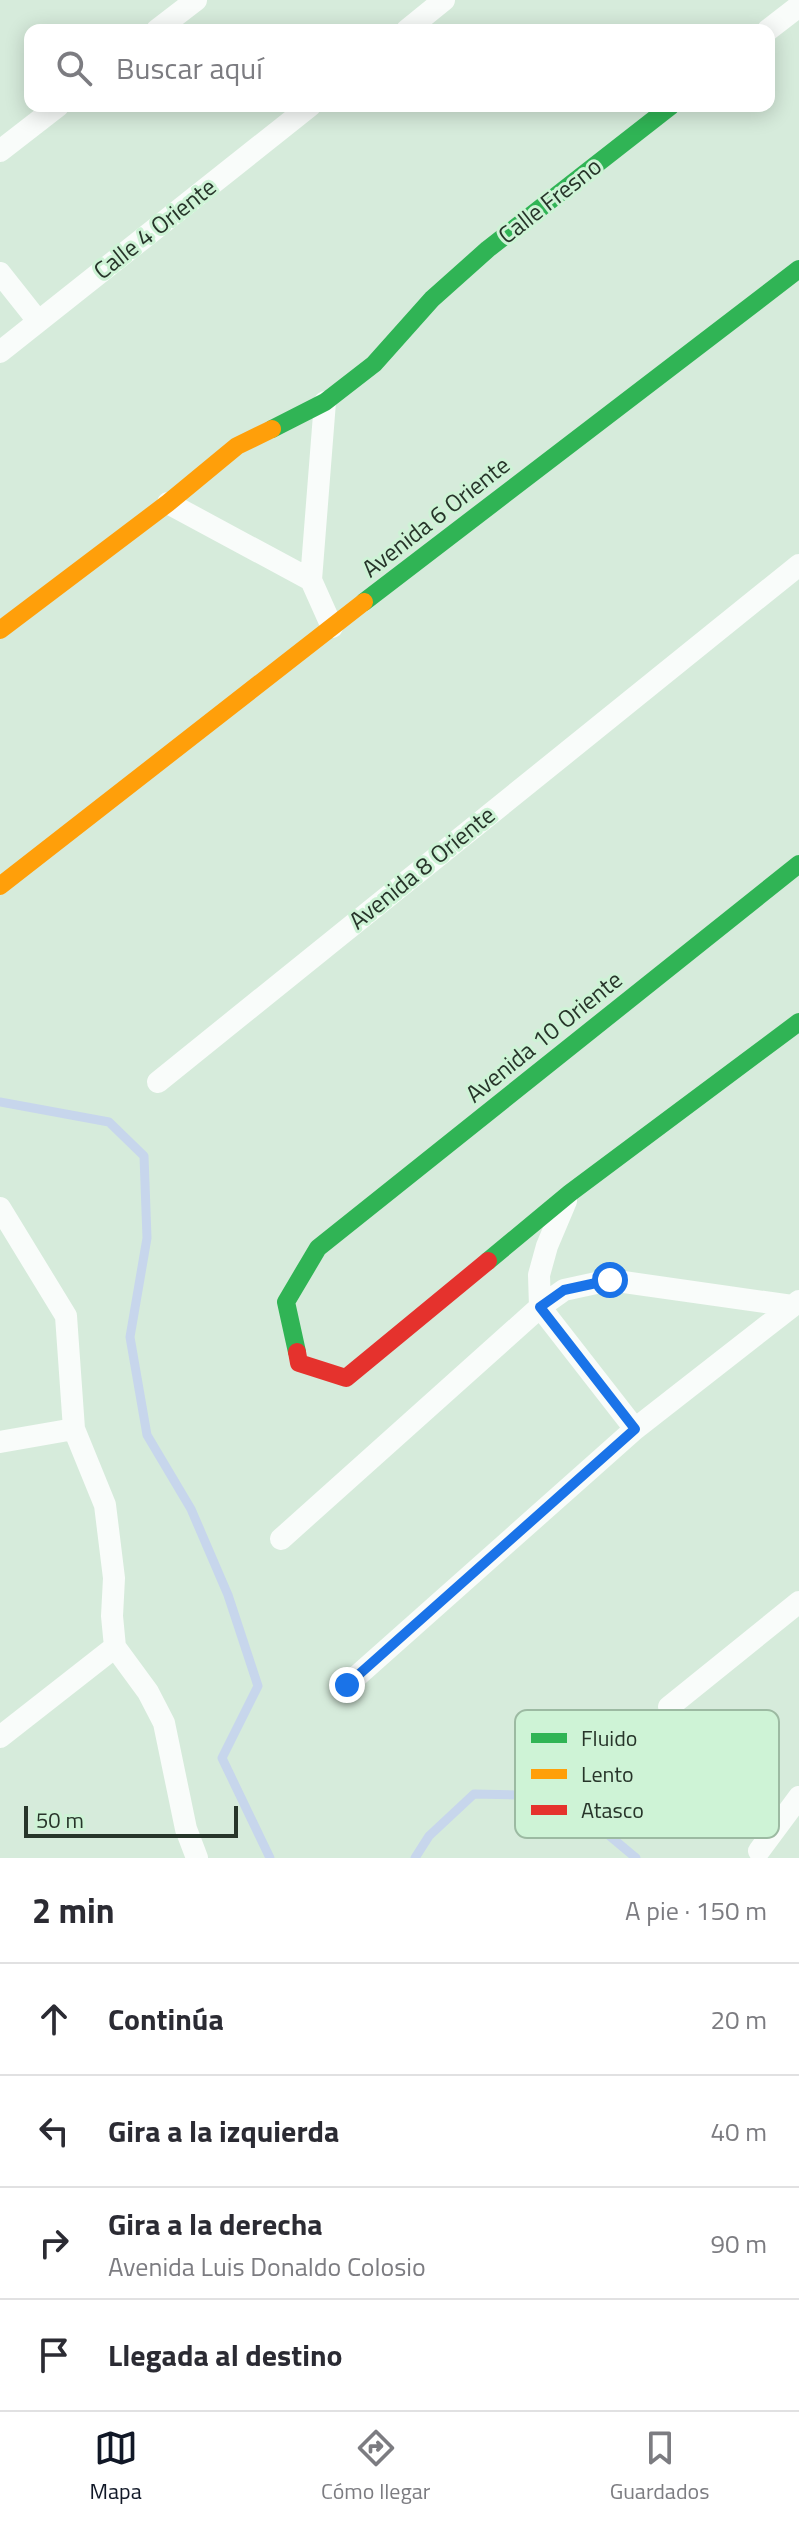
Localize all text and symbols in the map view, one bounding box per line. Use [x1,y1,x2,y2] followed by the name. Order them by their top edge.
[24,24,775,112] search box
[116,45,263,91] text: Buscar aquí
[52,46,96,90] icon: search
[490,148,609,252] street label: Calle Fresno
[85,169,223,288] street label: Calle 4 Oriente
[354,447,517,586] street label: Avenida 6 Oriente
[340,797,502,938] street label: Avenida 8 Oriente
[457,962,630,1111] street label: Avenida 10 Oriente
[592,1262,628,1298] route start
[329,1667,365,1703] route end
[515,1710,779,1838] legend
[581,1721,637,1755] text: Fluido
[581,1757,634,1791] text: Lento
[581,1793,644,1827] text: Atasco
[24,1802,238,1838] scale bar
[36,1803,84,1837] text: 50 m
[32,1884,115,1936] text: 2 min
[625,1891,767,1930] text: A pie · 150 m
[108,1996,224,2042] text: Continúa
[32,1997,76,2041] icon: ahead
[710,2000,767,2039] text: 20 m
[108,2108,339,2154] text: Gira a la izquierda
[32,2109,76,2153] icon: left
[710,2112,767,2151] text: 40 m
[108,2201,323,2247] text: Gira a la derecha
[32,2221,76,2265] icon: right
[710,2224,767,2263] text: 90 m
[108,2247,426,2286] text: Avenida Luis Donaldo Colosio
[108,2332,342,2378] text: Llegada al destino
[32,2333,76,2377] icon: arrive
[90,2426,142,2508] tab: Mapa
[321,2426,430,2508] tab: Cómo llegar
[610,2426,709,2508] tab: Guardados

